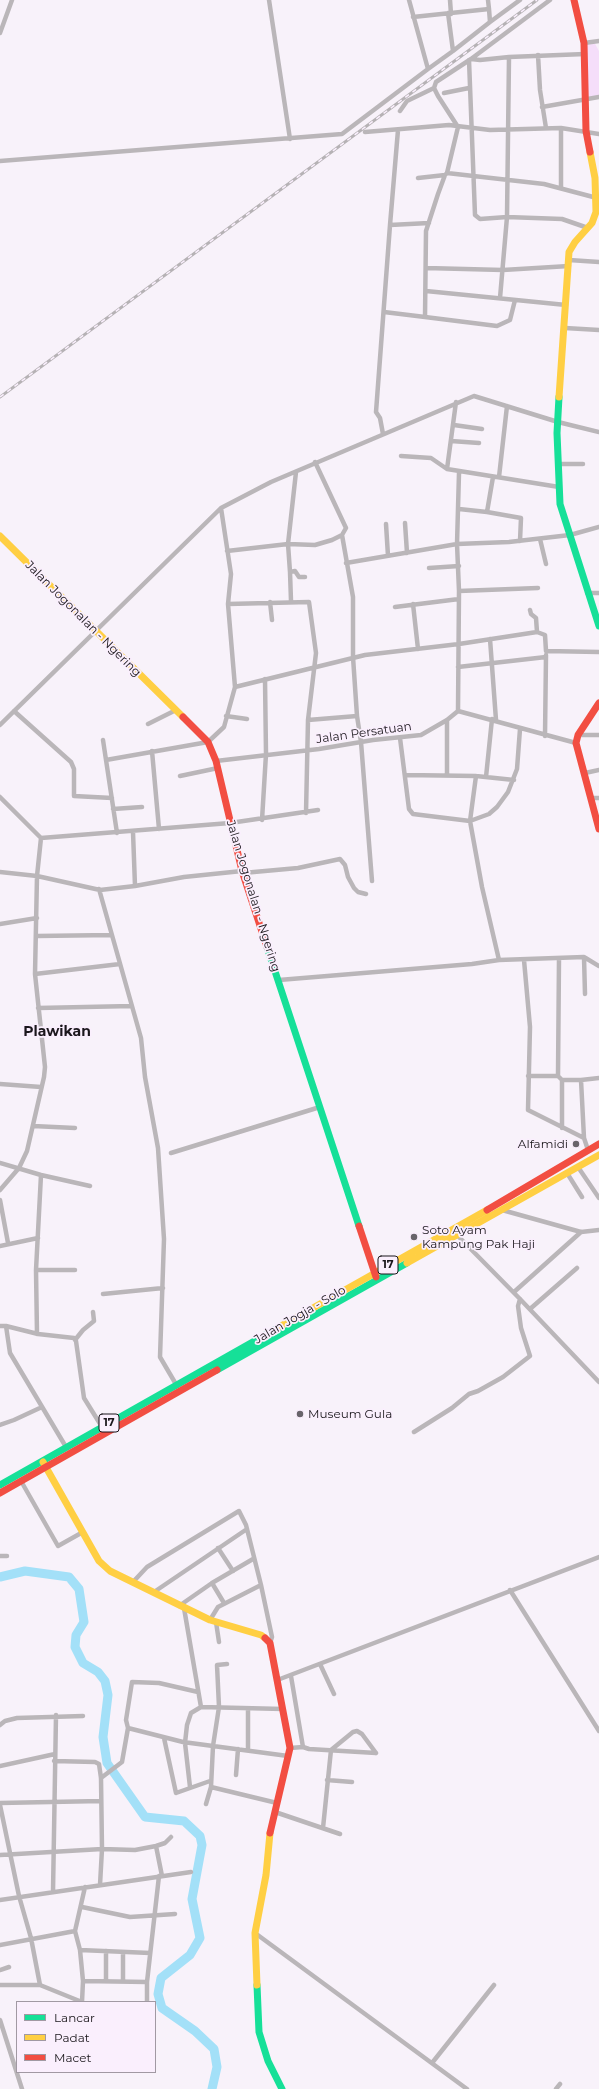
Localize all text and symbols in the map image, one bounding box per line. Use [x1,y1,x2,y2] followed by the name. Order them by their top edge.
[22,558,144,680] street label: Jalan Jogonalan - Ngering
[315,719,413,747] street label: Jalan Persatuan
[223,818,283,974] street label: Jalan Jogonalan - Ngering
[23,1024,91,1040] district label: Plawikan
[518,1137,568,1151] place label: Alfamidi
[571,1139,581,1149] marker: Alfamidi
[422,1223,535,1251] place label: Soto Ayam Kampung Pak Haji
[409,1232,419,1242] marker: Soto Ayam Kampung Pak Haji
[378,1256,398,1274] road number: 17
[252,1283,348,1347] street label: Jalan Jogja - Solo
[308,1407,392,1421] place label: Museum Gula
[295,1409,305,1419] marker: Museum Gula
[99,1414,119,1432] road number: 17
[16,2001,156,2073] legend
[54,2010,95,2025] text: Lancar
[54,2030,90,2045] text: Padat
[54,2050,91,2065] text: Macet

